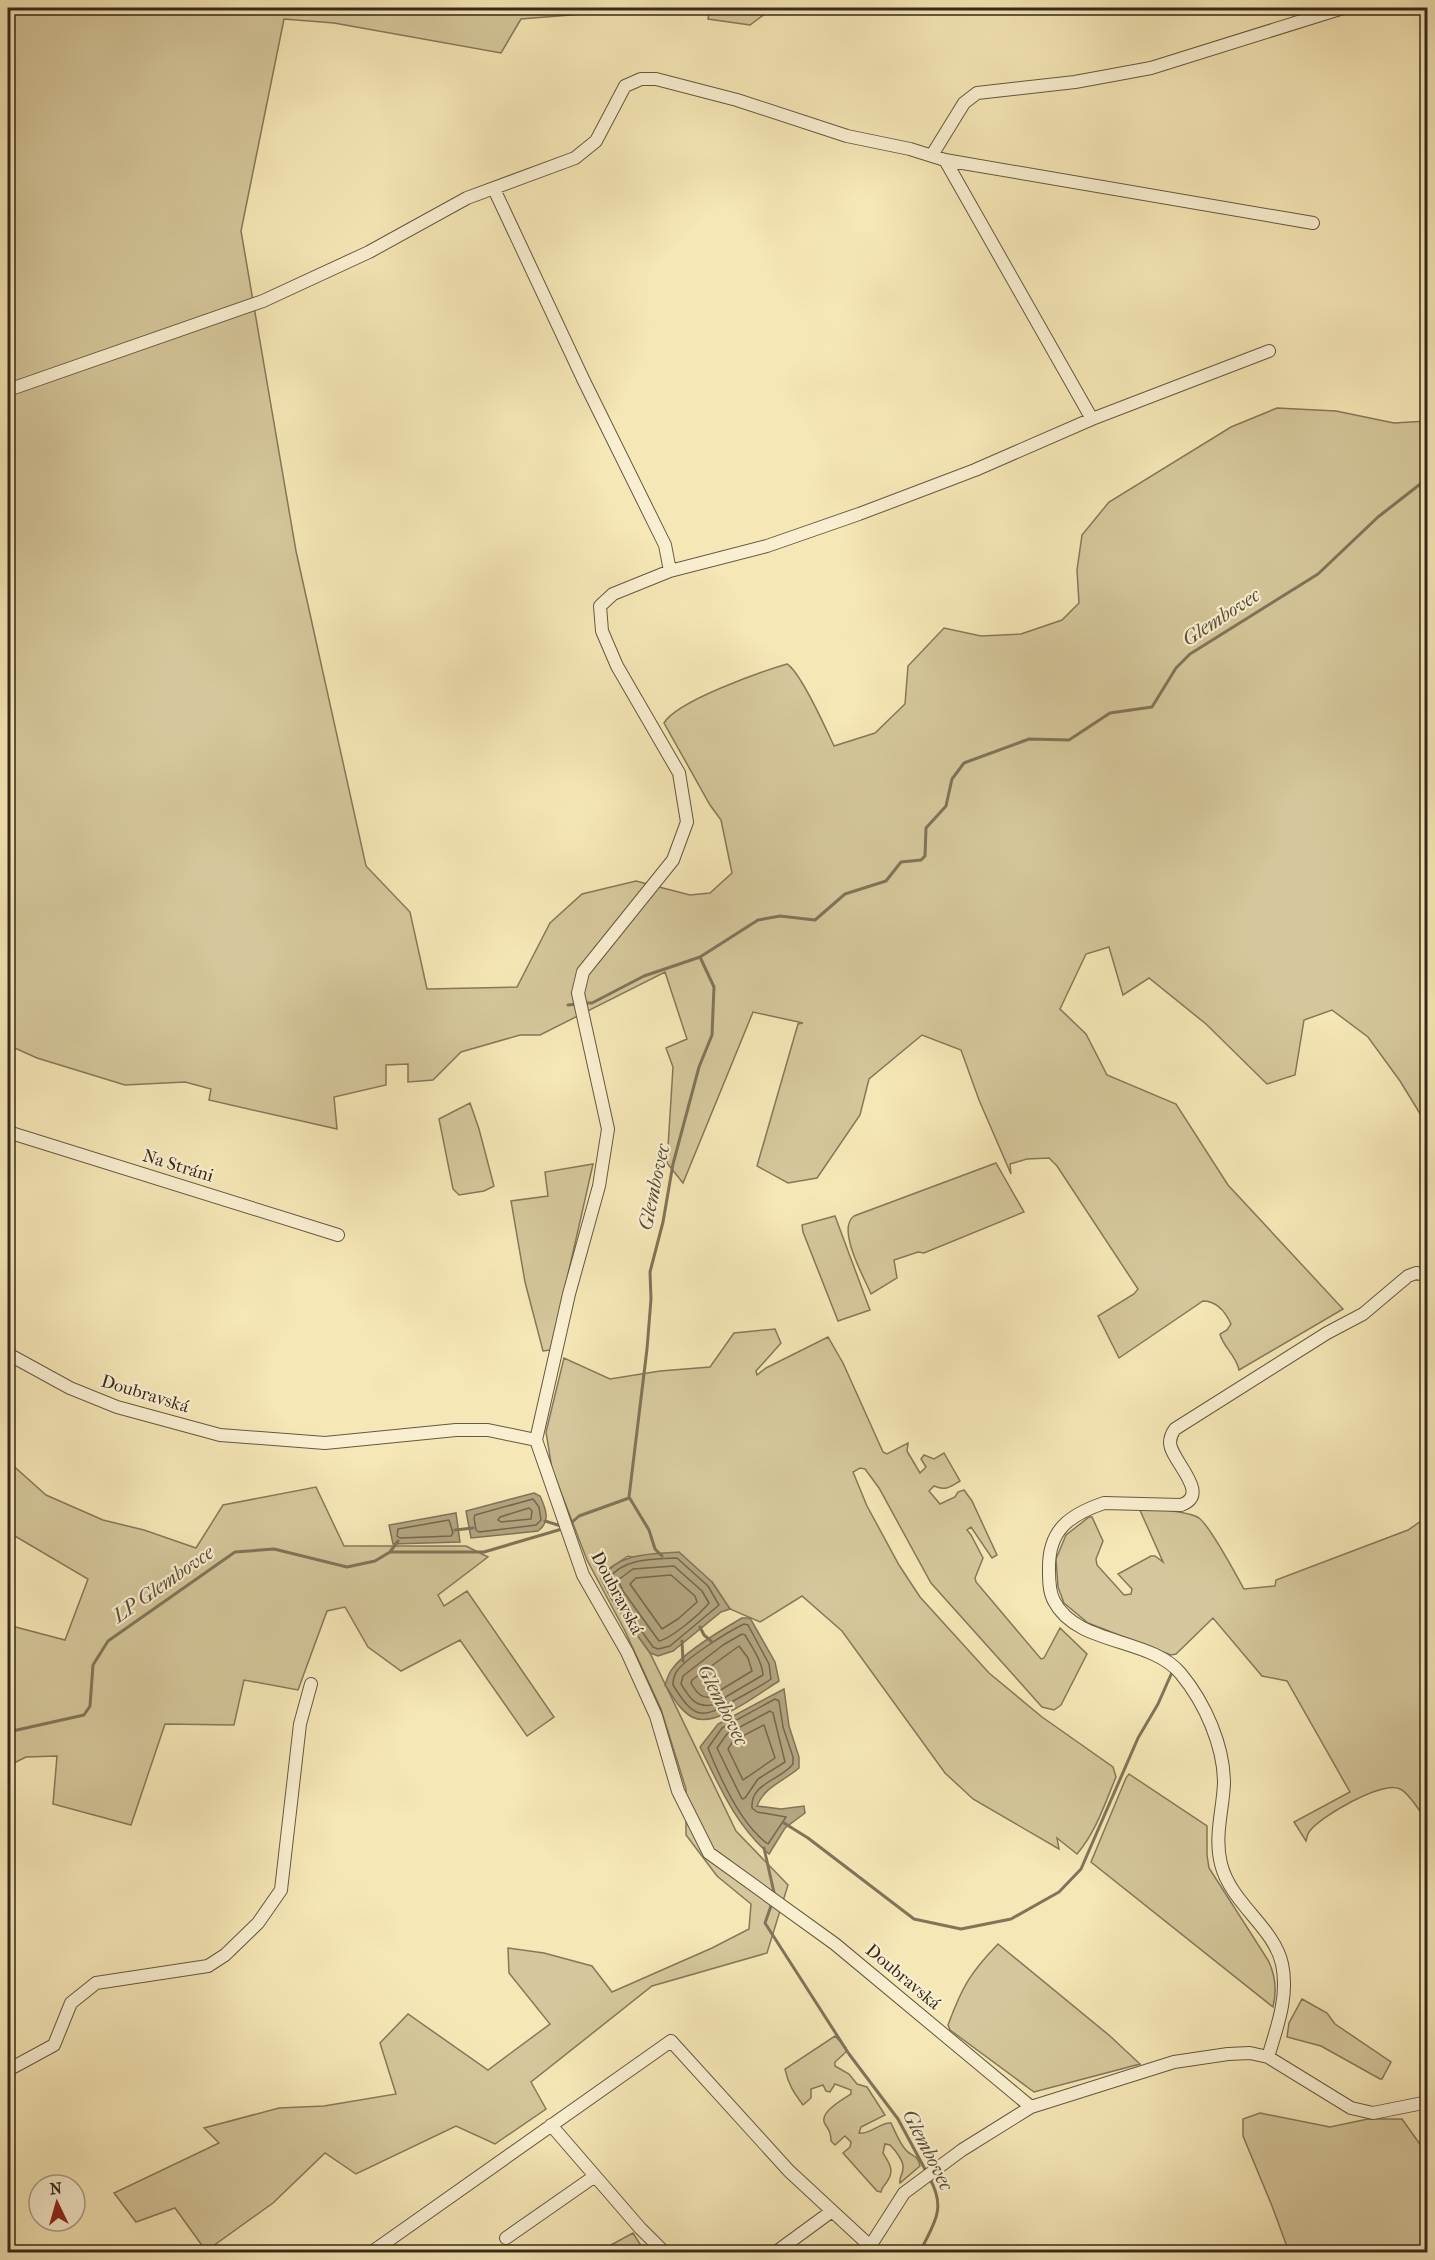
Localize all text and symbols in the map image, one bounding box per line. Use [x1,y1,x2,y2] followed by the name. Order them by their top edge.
[1178,583,1265,651] water label: Glembovec
[634,1141,674,1232] water label: Glembovec
[140,1145,217,1187] street label: Na Stráni
[98,1371,192,1418] street label: Doubravská
[106,1540,219,1628] water label: LP Glembovce
[586,1548,648,1639] street label: Doubravská
[693,1661,753,1750] water label: Glembovec
[861,1940,945,2015] street label: Doubravská
[898,2106,958,2195] water label: Glembovec
[27,2173,87,2233] north arrow
[49,2178,63,2199] text: N

